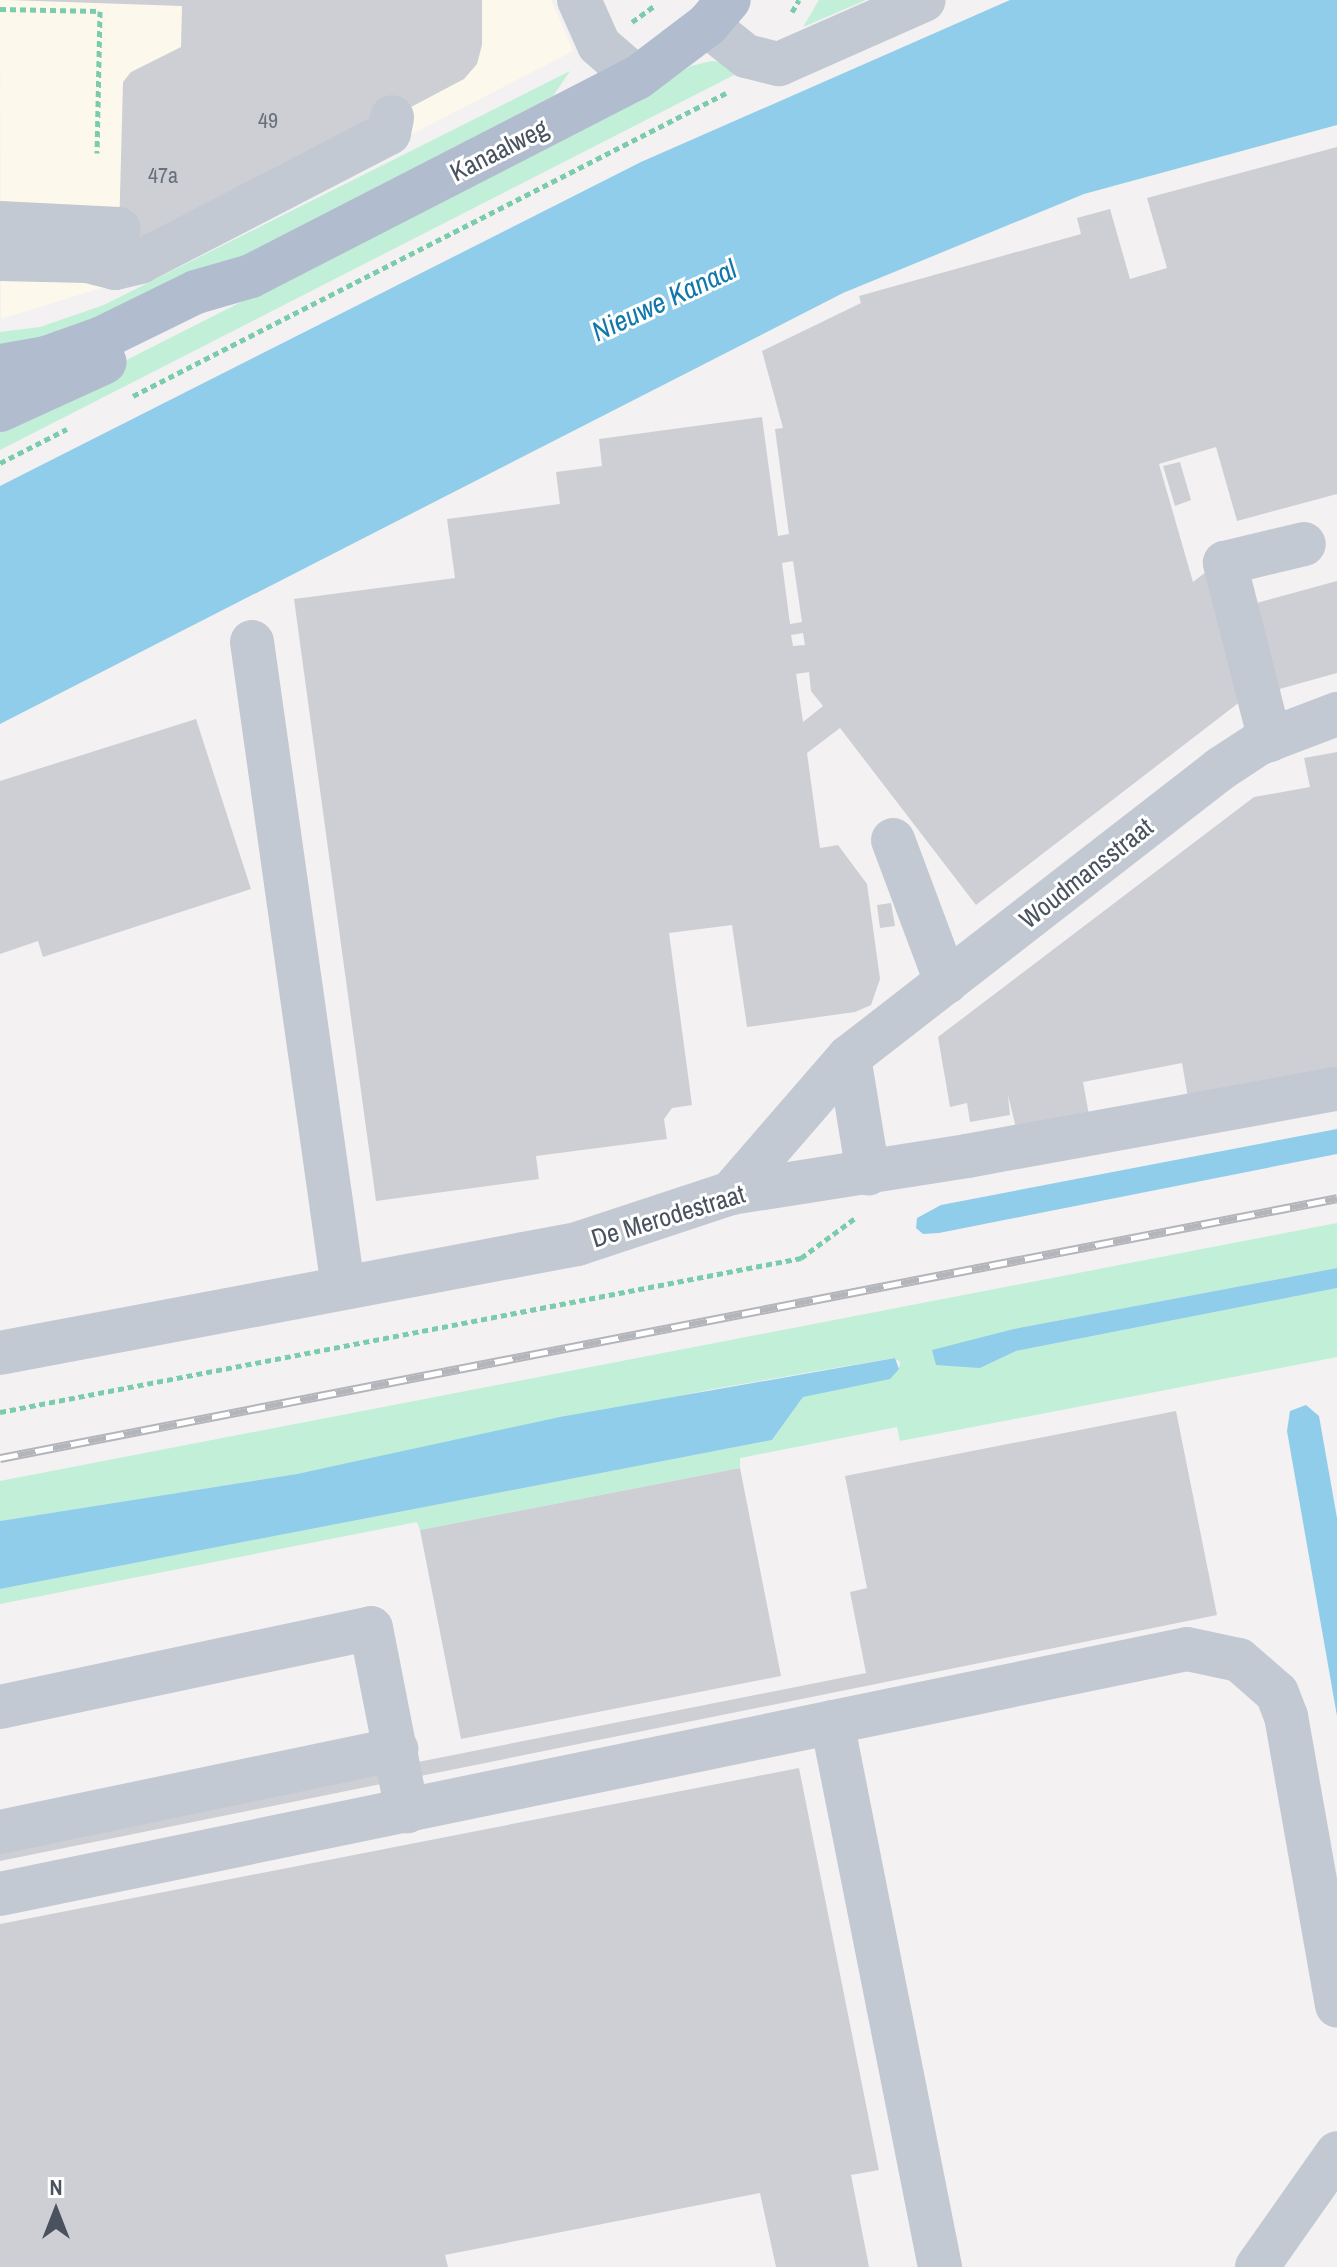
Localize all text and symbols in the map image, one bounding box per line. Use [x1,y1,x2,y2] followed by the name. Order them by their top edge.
[258,108,278,134] house number: 49
[445,112,553,188] street label: Kanaalweg
[148,163,178,189] house number: 47a
[586,252,742,348] water label: Nieuwe Kanaal
[1013,811,1159,935] street label: Woudmansstraat
[588,1178,748,1254] street label: De Merodestraat
[16,2171,96,2251] north arrow
[49,2172,63,2202] text: N

